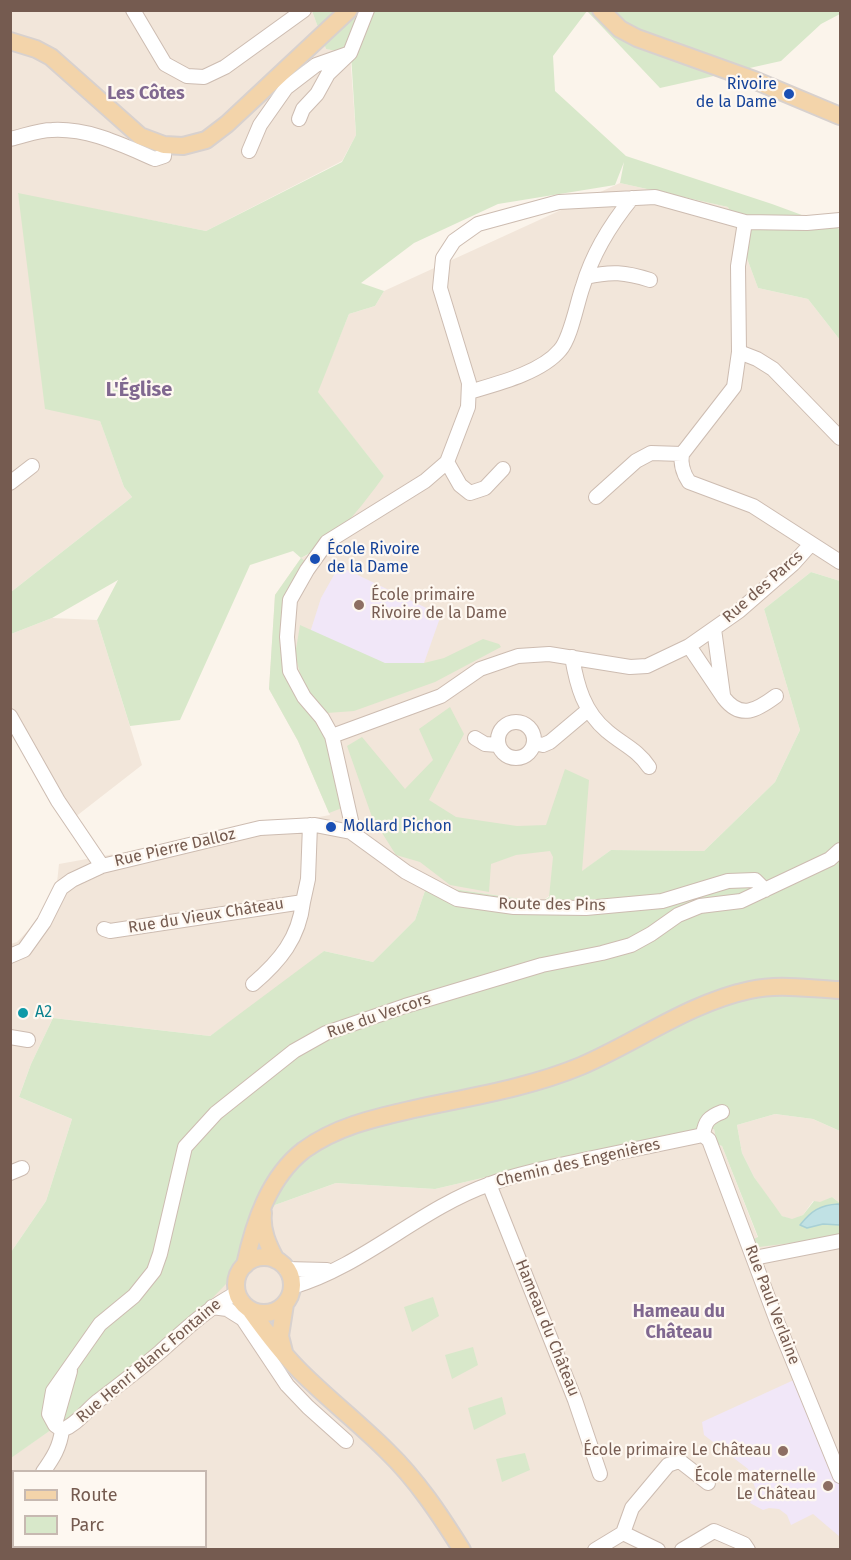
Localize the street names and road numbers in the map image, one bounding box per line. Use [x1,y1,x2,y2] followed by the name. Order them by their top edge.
[719,547,807,627] street label: Rue des Parcs
[113,825,237,871] street label: Rue Pierre Dalloz
[127,894,285,938] street label: Rue du Vieux Château
[498,894,606,916] street label: Route des Pins
[325,989,433,1043] street label: Rue du Vercors
[494,1135,662,1191] street label: Chemin des Engenières
[740,1242,804,1368] street label: Rue Paul Verlaine
[511,1257,583,1399] street label: Hameau du Château
[73,1295,225,1427] street label: Rue Henri Blanc Fontaine

